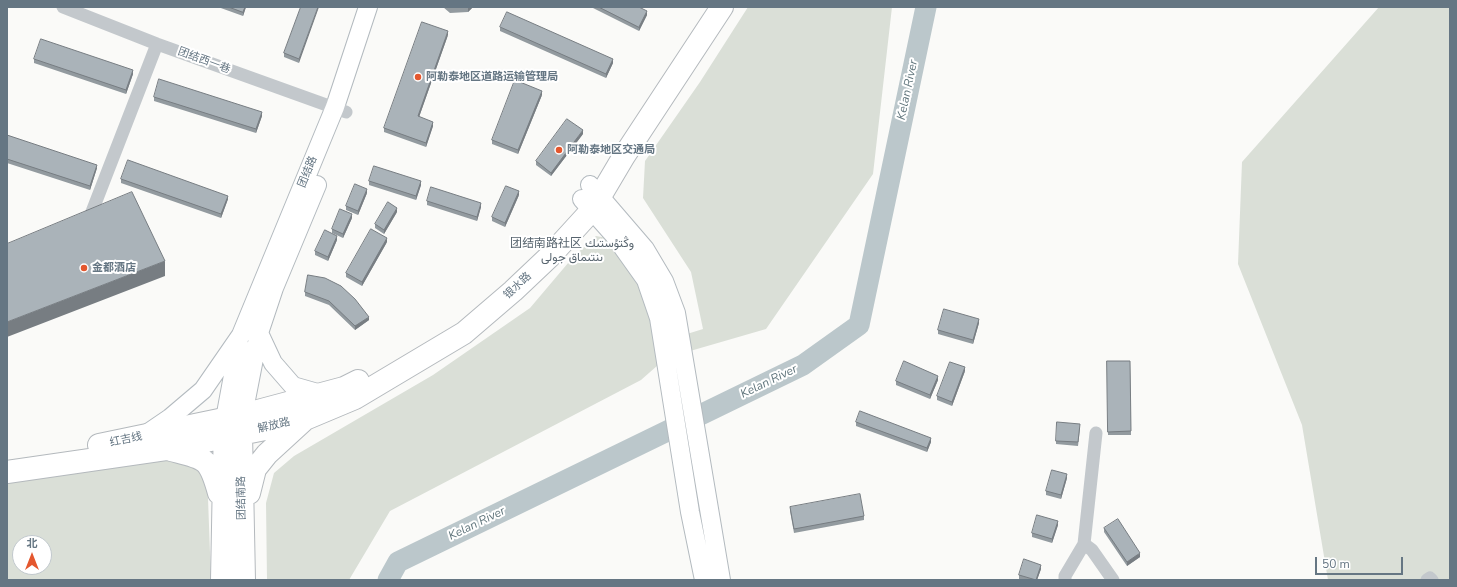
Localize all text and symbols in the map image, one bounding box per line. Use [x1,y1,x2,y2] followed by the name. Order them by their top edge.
[176,45,232,77] street label: 团结西一巷
[895,59,921,121] water label: Kelan River
[426,70,558,84] place label: 阿勒泰地区道路运输管理局
[413,72,423,82] marker: 阿勒泰地区道路运输管理局
[567,143,655,157] place label: 阿勒泰地区交通局
[554,145,564,155] marker: 阿勒泰地区交通局
[296,154,320,190] street label: 团结路
[510,237,634,265] district label: 团结南路社区 وڭتۇستىك ىنتىماق جولى
[92,261,136,275] place label: 金都酒店
[79,263,89,273] marker: 金都酒店
[501,270,535,302] street label: 银水路
[738,362,800,402] water label: Kelan River
[256,416,292,436] street label: 解放路
[108,430,144,450] street label: 红吉线
[235,476,249,520] street label: 团结南路
[446,504,508,544] water label: Kelan River
[12,535,52,575] north arrow
[27,536,38,551] text: 北
[1317,549,1405,575] scale bar
[1322,556,1350,572] text: 50 m

